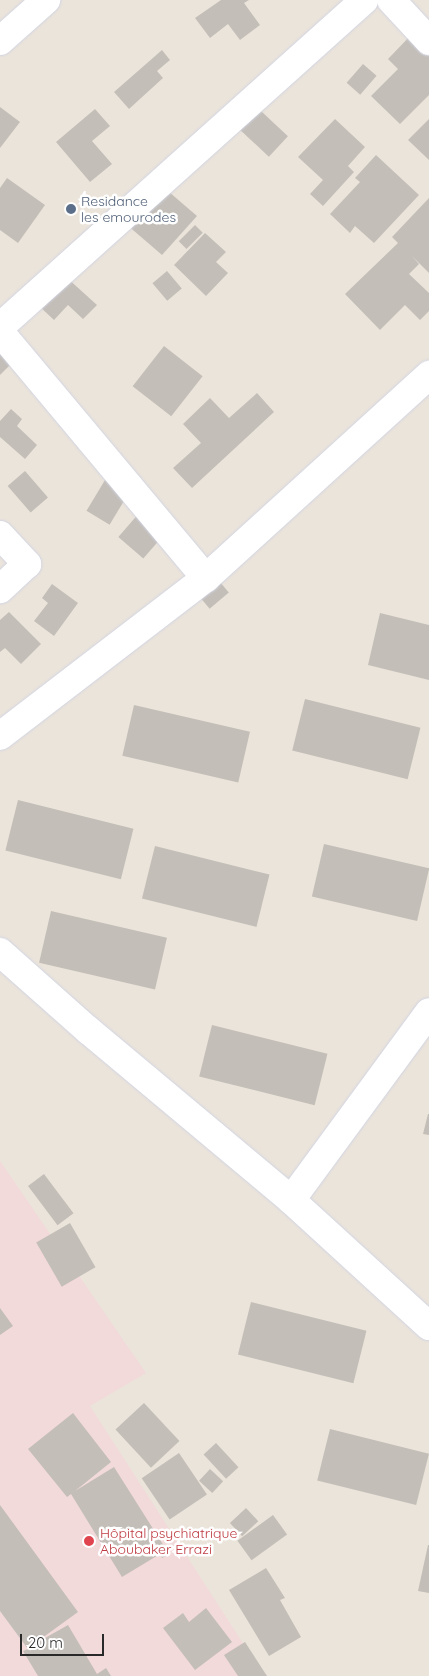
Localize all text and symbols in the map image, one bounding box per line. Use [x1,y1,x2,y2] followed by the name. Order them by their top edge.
[81,193,176,226] place label: Residance les emourodes
[65,203,77,215] marker: Residance les emourodes
[100,1525,237,1558] place label: Hôpital psychiatrique Aboubaker Errazi
[82,1534,96,1548] marker: Hôpital psychiatrique Aboubaker Errazi
[22,1624,106,1656] scale bar
[28,1633,63,1652] text: 20 m

